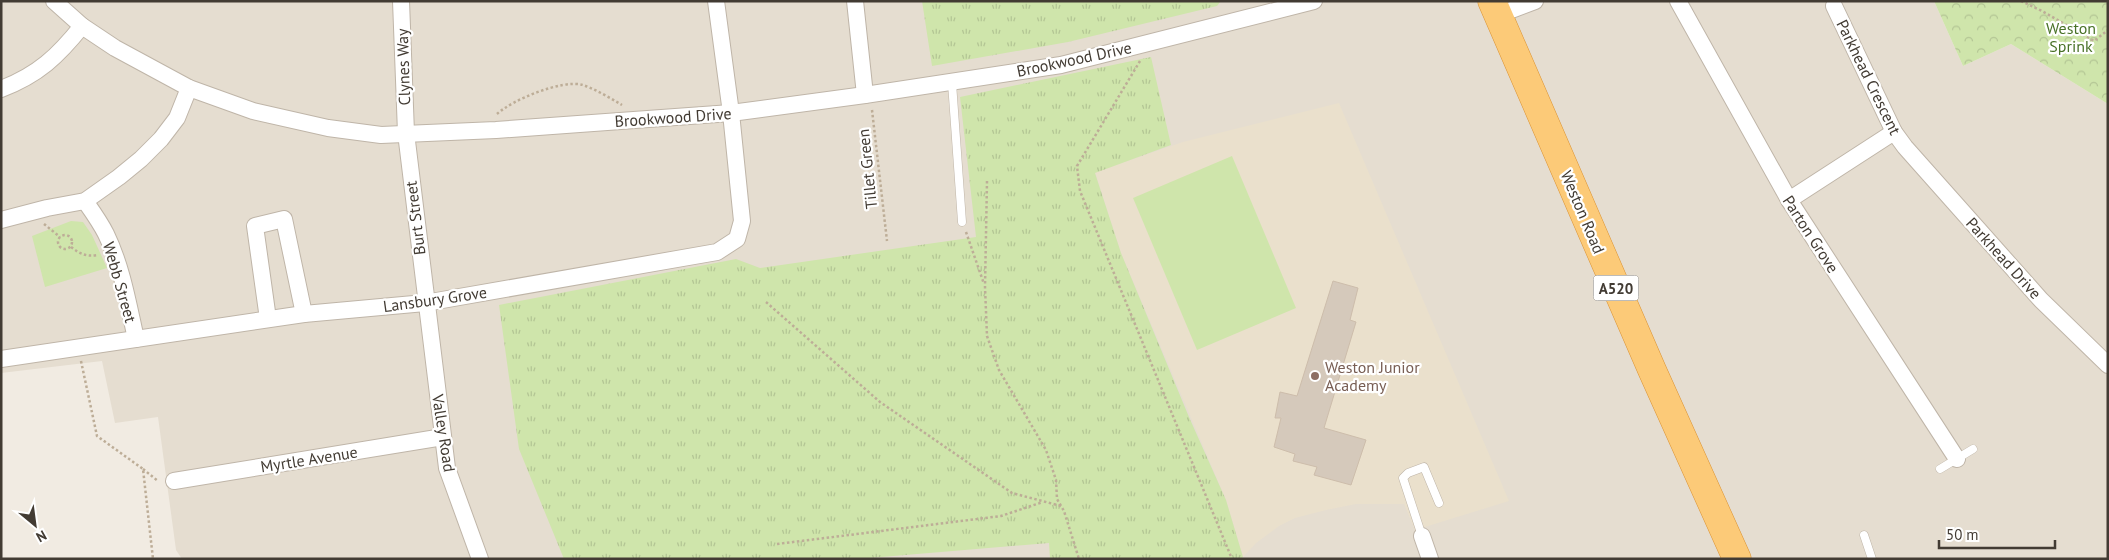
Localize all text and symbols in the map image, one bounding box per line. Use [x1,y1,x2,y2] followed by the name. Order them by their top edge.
[1833,16,1906,138] street label: Parkhead Crescent
[2046,18,2096,56] park label: Weston Sprink
[392,28,414,106] street label: Clynes Way
[1015,37,1133,81] street label: Brookwood Drive
[614,103,732,131] street label: Brookwood Drive
[853,128,881,210] street label: Tillet Green
[1557,168,1609,256] street label: Weston Road
[400,179,429,256] street label: Burt Street
[1779,191,1843,277] street label: Parton Grove
[1962,213,2046,303] street label: Parkhead Drive
[99,239,141,325] street label: Webb Street
[1594,276,1638,300] road number: A520
[382,282,488,316] street label: Lansbury Grove
[1325,357,1420,395] place label: Weston Junior Academy
[1309,370,1321,382] marker: Weston Junior Academy
[428,392,460,473] street label: Valley Road
[259,441,359,477] street label: Myrtle Avenue
[10,500,60,550] north arrow
[1939,518,2055,550] scale bar
[1946,525,1979,544] text: 50 m
[33,526,50,546] text: N

